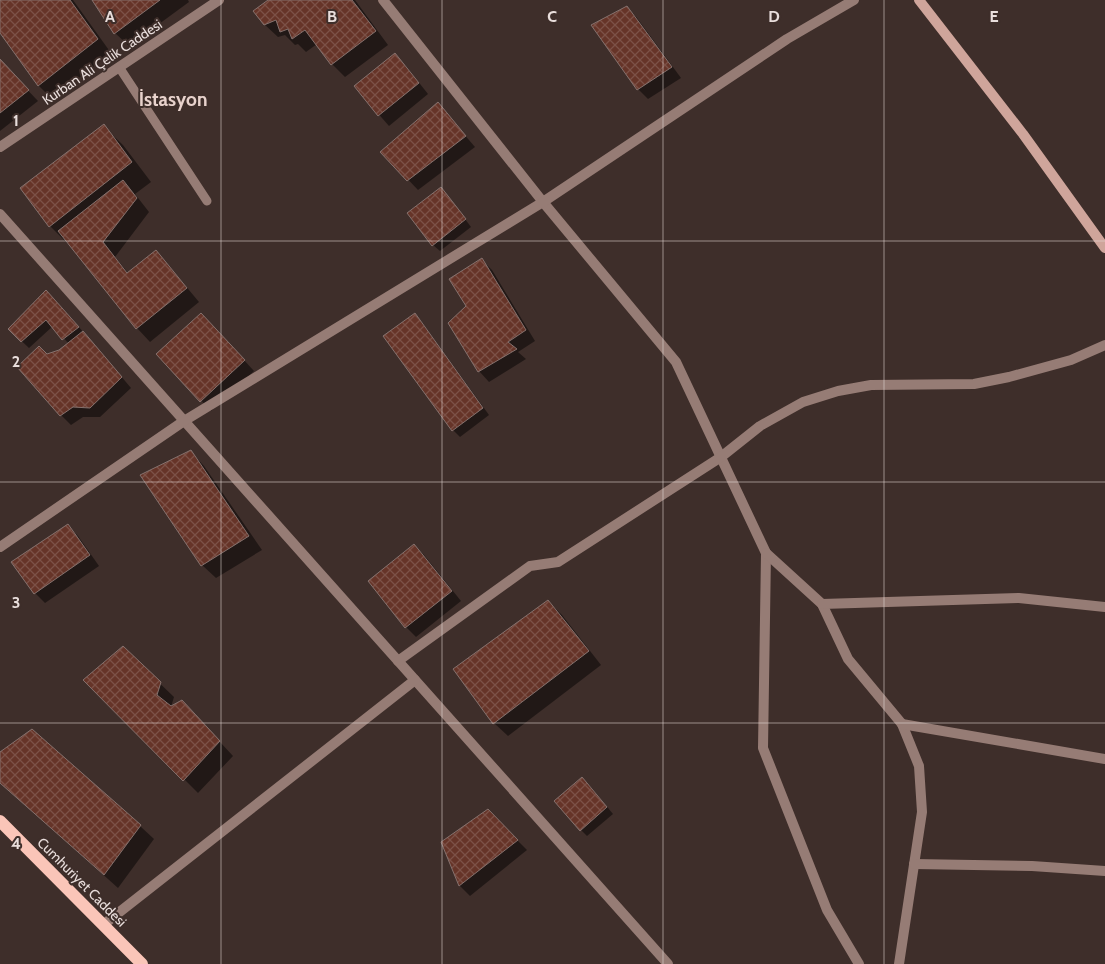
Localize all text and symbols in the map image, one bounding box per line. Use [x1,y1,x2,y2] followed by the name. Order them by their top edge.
[327,7,337,26] text: B
[547,7,557,26] text: C
[768,7,780,26] text: D
[989,7,999,26] text: E
[39,16,165,108] street label: Kurban Ali Çelik Caddesi
[139,88,207,111] district label: İstasyon
[13,111,19,130] text: 1
[12,352,20,371] text: 2
[12,593,20,612] text: 3
[11,834,21,853] text: 4
[34,834,130,930] street label: Cumhuriyet Caddesi

